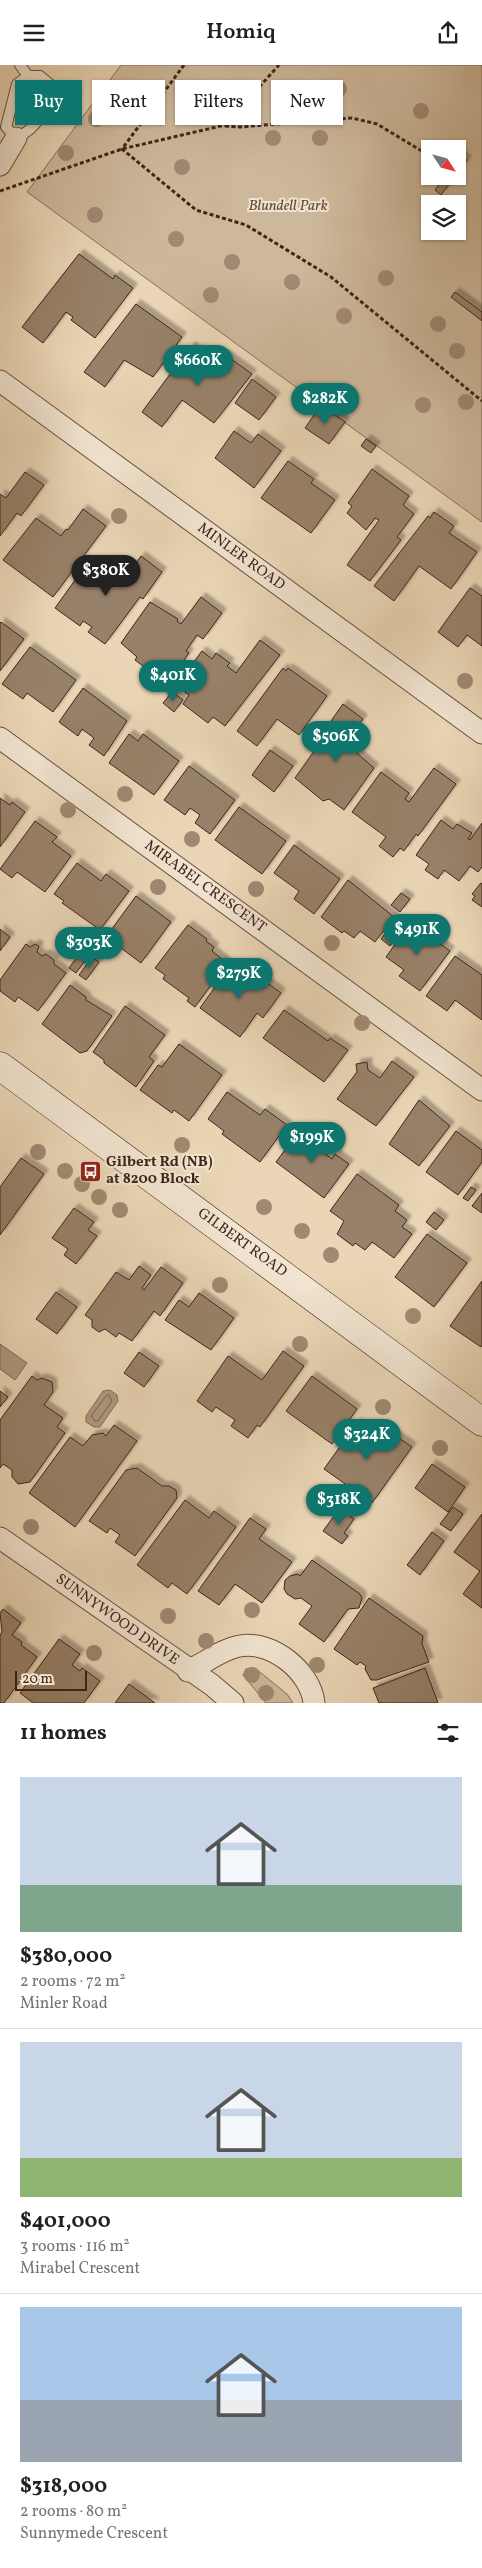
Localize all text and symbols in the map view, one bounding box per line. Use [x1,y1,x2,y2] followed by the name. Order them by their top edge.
[206,17,276,48] text: Homiq
[20,19,48,47] icon: menu
[434,19,462,47] icon: share
[15,80,82,125] chip: Buy
[92,80,165,125] chip: Rent
[175,80,261,125] chip: Filters
[271,80,343,125] chip: New
[421,140,466,185] north arrow
[421,140,466,240] map controls
[421,195,466,240] button: layers
[248,196,328,217] park label: Blundell Park
[163,345,233,387] pin: $660K
[174,350,222,372] text: $660K
[290,383,360,425] pin: $282K
[302,388,348,410] text: $282K
[193,518,289,596] street label: MINLER ROAD
[71,555,141,597] pin: $380K
[82,560,130,582] text: $380K
[138,659,208,702] pin: $401K
[150,665,196,687] text: $401K
[301,721,371,763] pin: $506K
[313,726,359,748] text: $506K
[140,836,270,939] street label: MIRABEL CRESCENT
[382,913,452,956] pin: $491K
[394,919,440,941] text: $491K
[54,927,124,969] pin: $303K
[66,932,112,954] text: $303K
[204,957,274,1000] pin: $279K
[217,963,261,985] text: $279K
[277,1121,347,1164] pin: $199K
[290,1127,334,1149] text: $199K
[106,1152,213,1190] place label: Gilbert Rd (NB) at 8200 Block
[78,1159,102,1183] bus stop icon: Gilbert Rd (NB) at 8200 Block
[193,1203,291,1283] street label: GILBERT ROAD
[332,1419,402,1461] pin: $324K
[344,1424,390,1446] text: $324K
[304,1483,374,1526] pin: $318K
[317,1489,361,1511] text: $318K
[51,1569,183,1671] street label: SUNNYWOOD DRIVE
[15,1668,88,1691] scale bar
[22,1670,53,1689] text: 20 m
[20,1719,107,1748] text: 11 homes
[434,1719,462,1747] icon: filters
[196,1809,286,1899] icon: home
[20,1942,112,1971] text: $380,000
[20,1971,125,1993] text: 2 rooms · 72 m²
[20,1993,108,2015] text: Minler Road
[196,2075,286,2165] icon: home
[20,2207,111,2236] text: $401,000
[20,2236,129,2258] text: 3 rooms · 116 m²
[20,2258,140,2280] text: Mirabel Crescent
[196,2340,286,2430] icon: home
[20,2472,107,2501] text: $318,000
[20,2501,127,2523] text: 2 rooms · 80 m²
[20,2523,168,2545] text: Sunnymede Crescent

